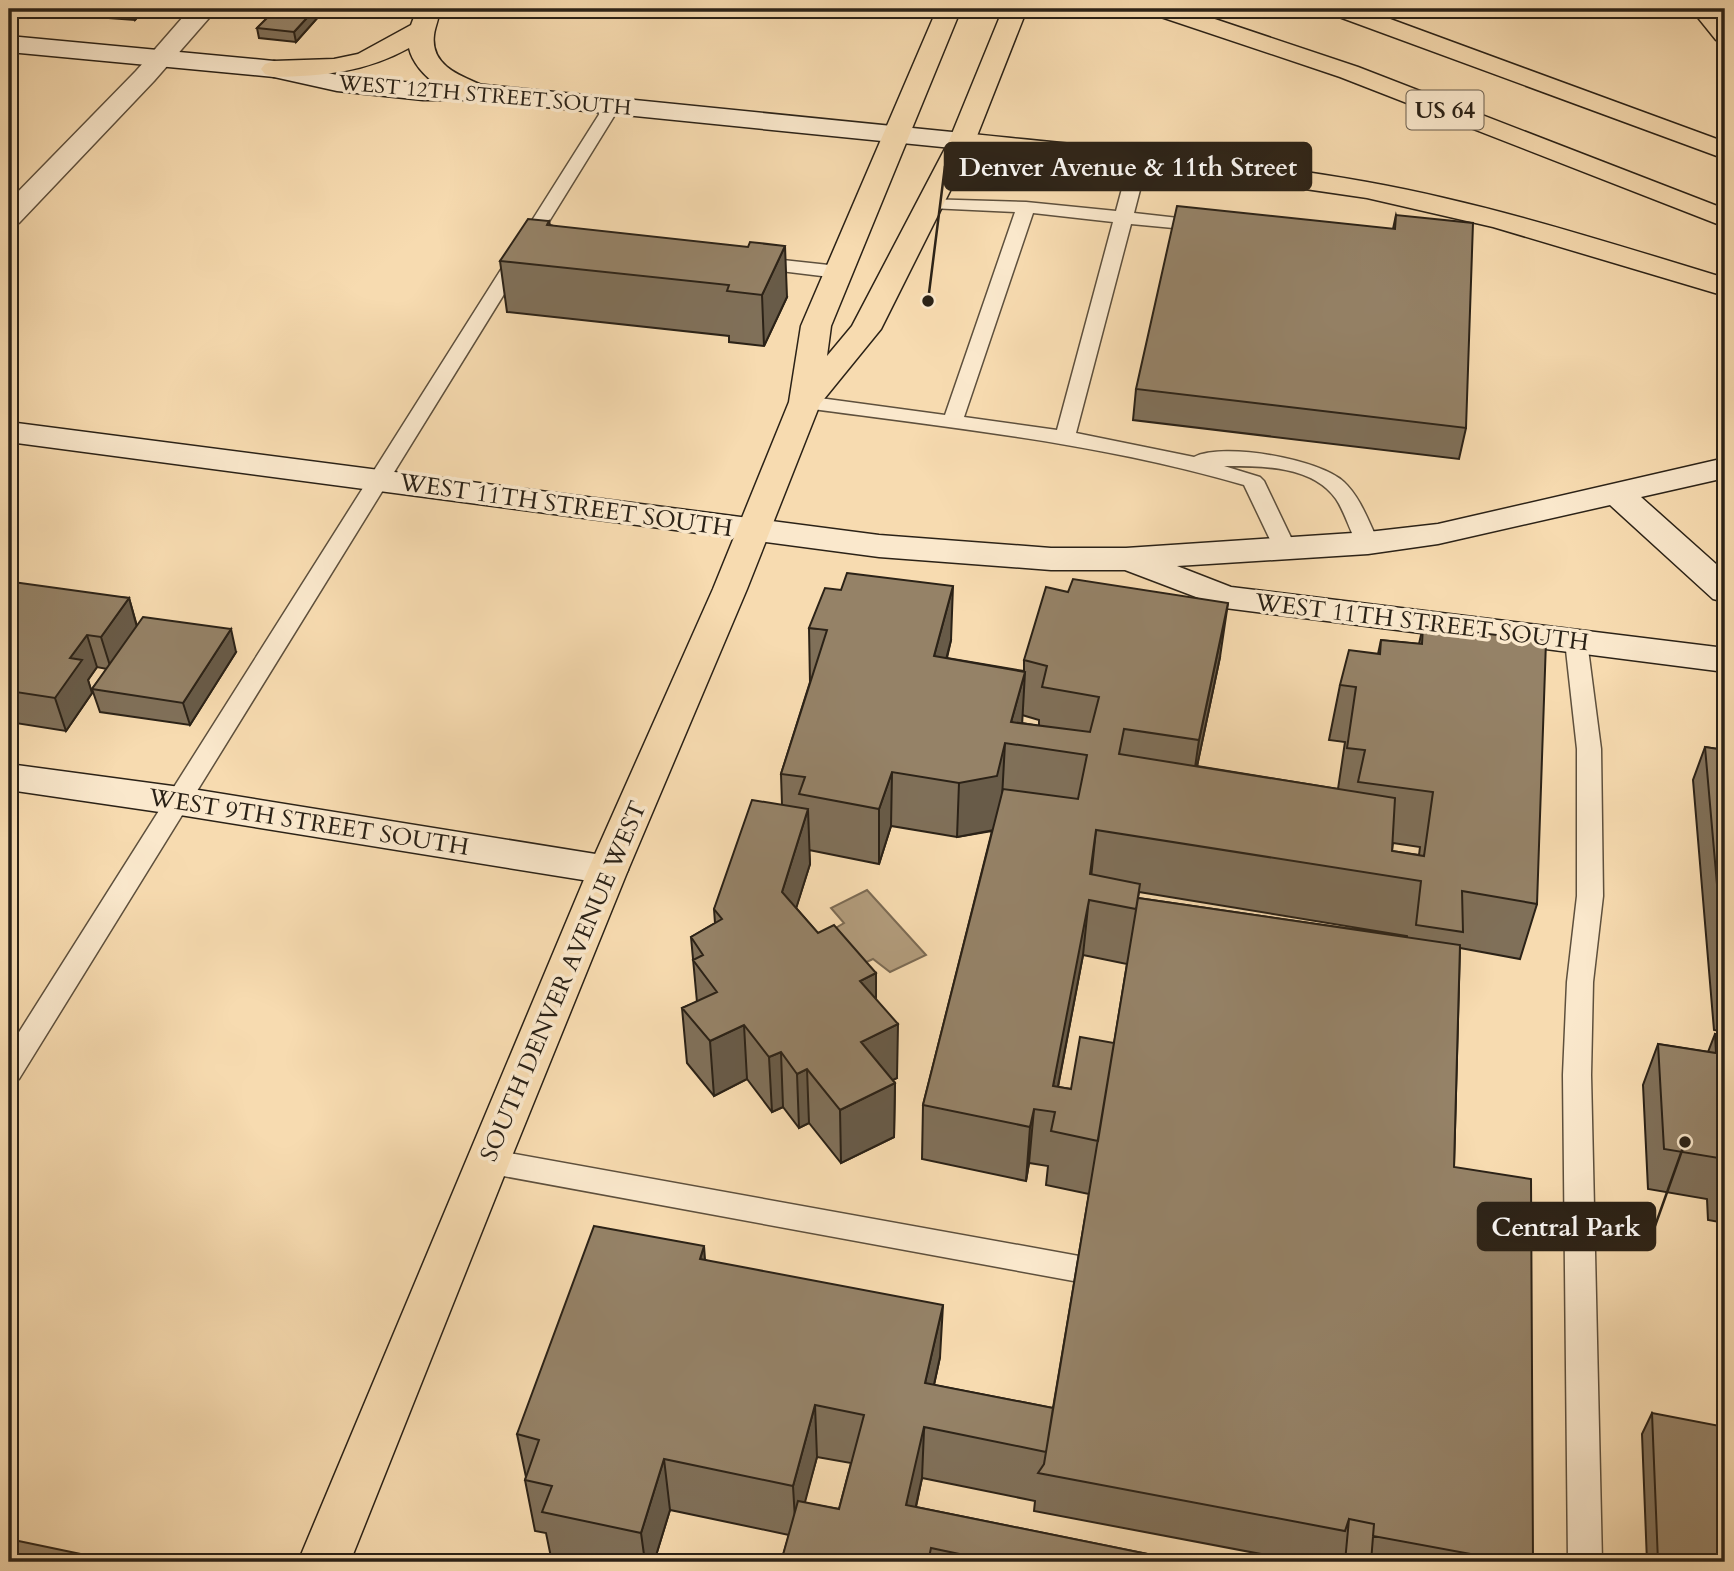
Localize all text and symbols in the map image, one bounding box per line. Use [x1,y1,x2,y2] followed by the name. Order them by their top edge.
[336,68,633,123] street label: WEST 12TH STREET SOUTH
[1406,90,1484,130] road number: US 64
[945,143,1311,190] callout: Denver Avenue & 11th Street
[959,150,1297,185] text: Denver Avenue & 11th Street
[396,466,735,545] street label: WEST 11TH STREET SOUTH
[1252,586,1591,659] street label: WEST 11TH STREET SOUTH
[145,781,471,864] street label: WEST 9TH STREET SOUTH
[472,796,655,1166] street label: SOUTH DENVER AVENUE WEST
[1478,1203,1655,1250] callout: Central Park
[1491,1210,1641,1245] text: Central Park

